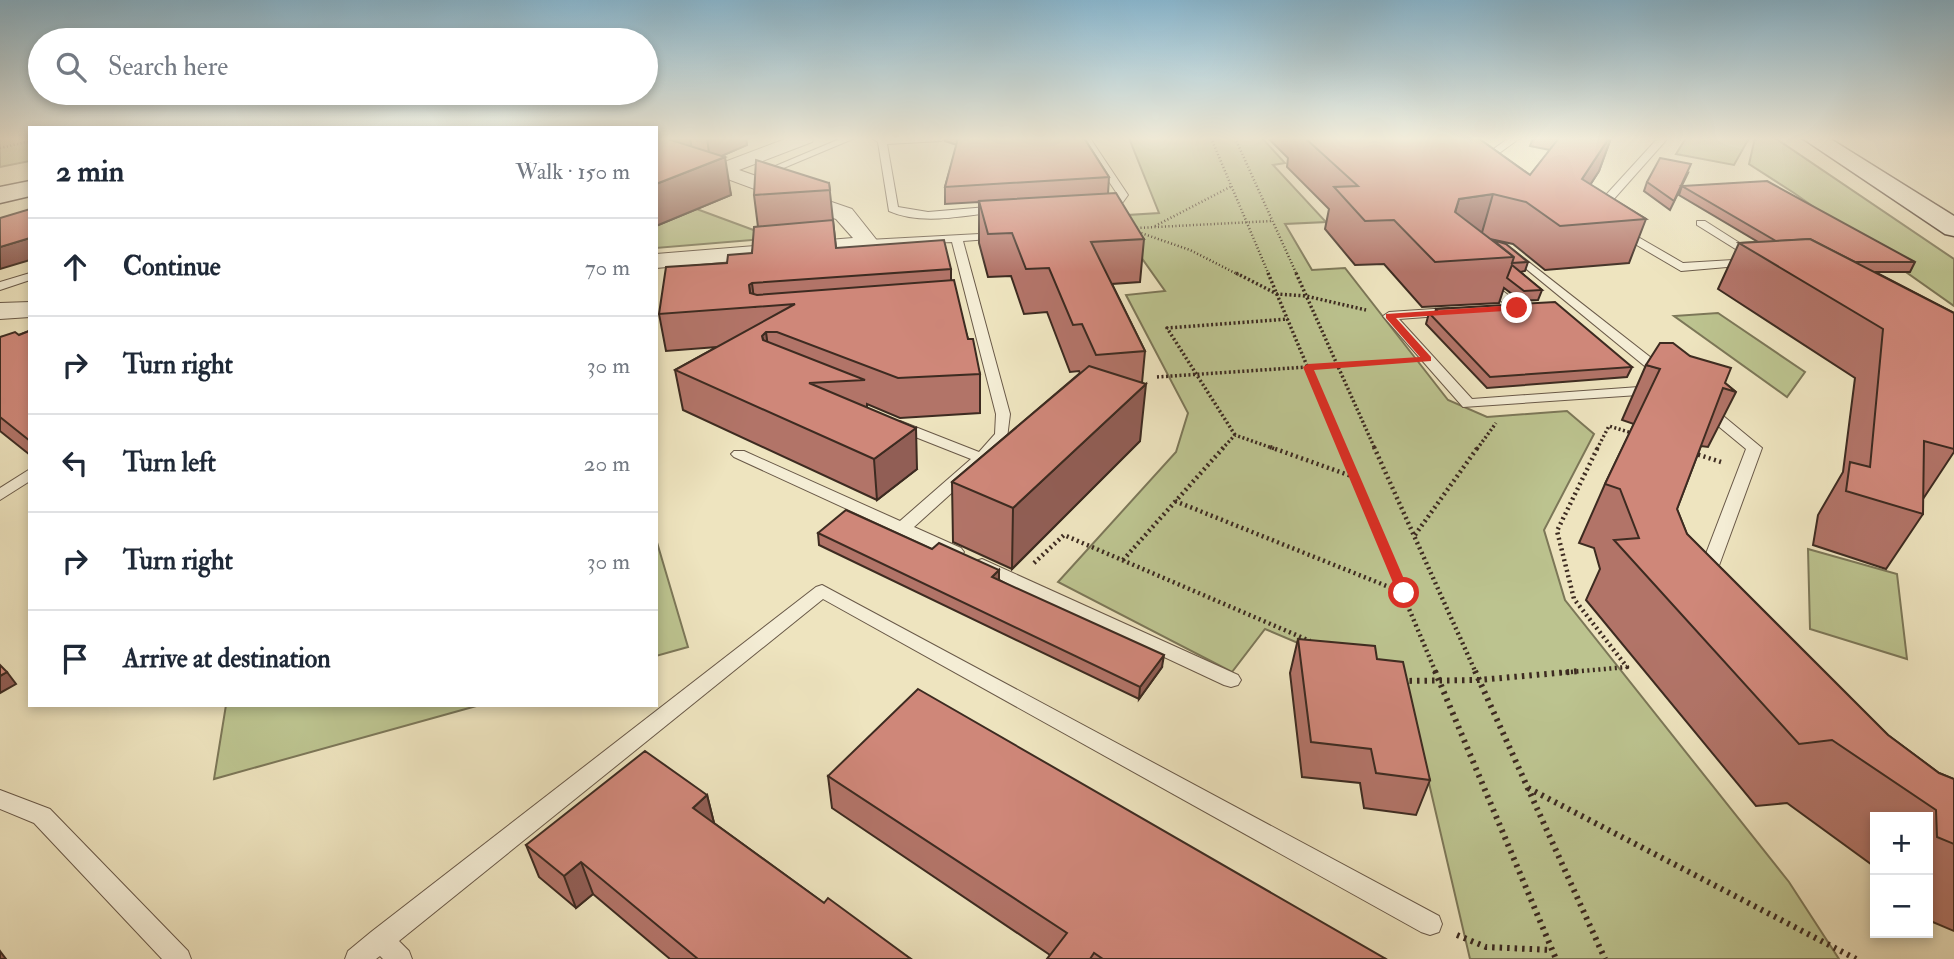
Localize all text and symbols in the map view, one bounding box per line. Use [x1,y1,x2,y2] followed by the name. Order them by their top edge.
[28,28,658,105] search box
[52,48,90,86] icon: search
[108,51,228,83] text: Search here
[56,153,124,190] text: 2 min
[516,157,630,186] text: Walk · 150 m
[56,248,94,286] icon: ahead
[123,251,221,283] text: Continue
[585,253,630,282] text: 70 m
[1501,292,1532,323] route end
[56,346,94,384] icon: right
[123,349,233,381] text: Turn right
[587,351,630,380] text: 30 m
[56,444,94,482] icon: left
[123,447,216,479] text: Turn left
[584,449,630,478] text: 20 m
[56,542,94,580] icon: right
[123,545,233,577] text: Turn right
[587,547,630,576] text: 30 m
[1388,577,1419,608] route start
[56,640,94,678] icon: arrive
[123,643,331,675] text: Arrive at destination
[1870,812,1933,938] map controls
[1870,812,1933,875] button: +
[1870,875,1933,938] button: −

